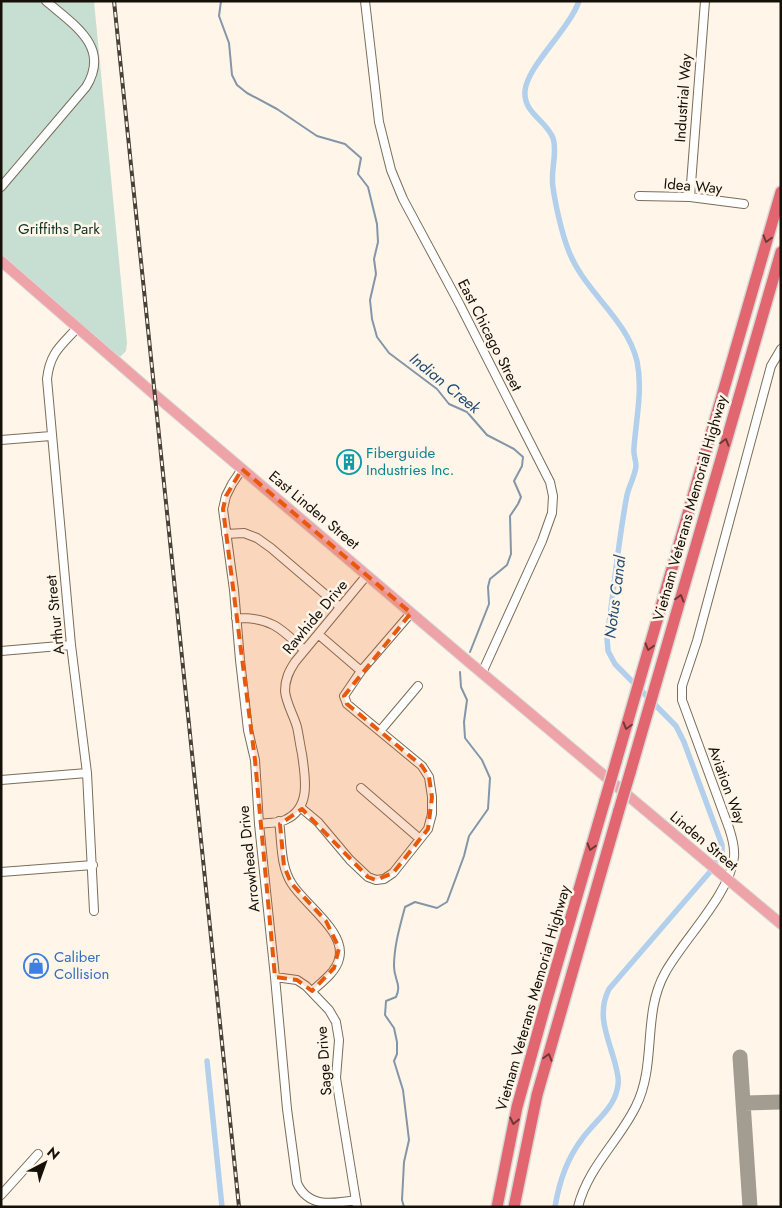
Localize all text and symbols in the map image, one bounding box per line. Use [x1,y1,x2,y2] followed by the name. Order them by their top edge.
[669,52,697,143] street label: Industrial Way
[663,172,724,200] street label: Idea Way
[18,218,100,240] park label: Griffiths Park
[763,234,773,243] one-way arrow
[452,275,528,395] street label: East Chicago Street
[405,347,486,419] water label: Indian Creek
[647,392,733,623] street label: Vietnam Veterans Memorial Highway
[720,438,730,446] one-way arrow
[366,442,454,481] place label: Fiberguide Industries Inc.
[336,449,362,475] building icon: Fiberguide Industries Inc.
[264,465,364,555] street label: East Linden Street
[598,553,632,640] water label: Notus Canal
[40,574,70,656] street label: Arthur Street
[277,575,353,659] street label: Rawhide Drive
[675,594,685,602] one-way arrow
[645,643,655,651] one-way arrow
[622,721,632,729] one-way arrow
[703,743,751,828] street label: Aviation Way
[232,804,266,914] street label: Arrowhead Drive
[665,806,743,876] street label: Linden Street
[587,842,597,850] one-way arrow
[490,882,576,1113] street label: Vietnam Veterans Memorial Highway
[54,946,109,985] place label: Caliber Collision
[23,953,49,979] shop icon: Caliber Collision
[311,1025,337,1096] street label: Sage Drive
[543,1053,553,1062] one-way arrow
[509,1117,520,1125] one-way arrow
[20,1138,70,1188] north arrow
[43,1142,64,1164] text: N

